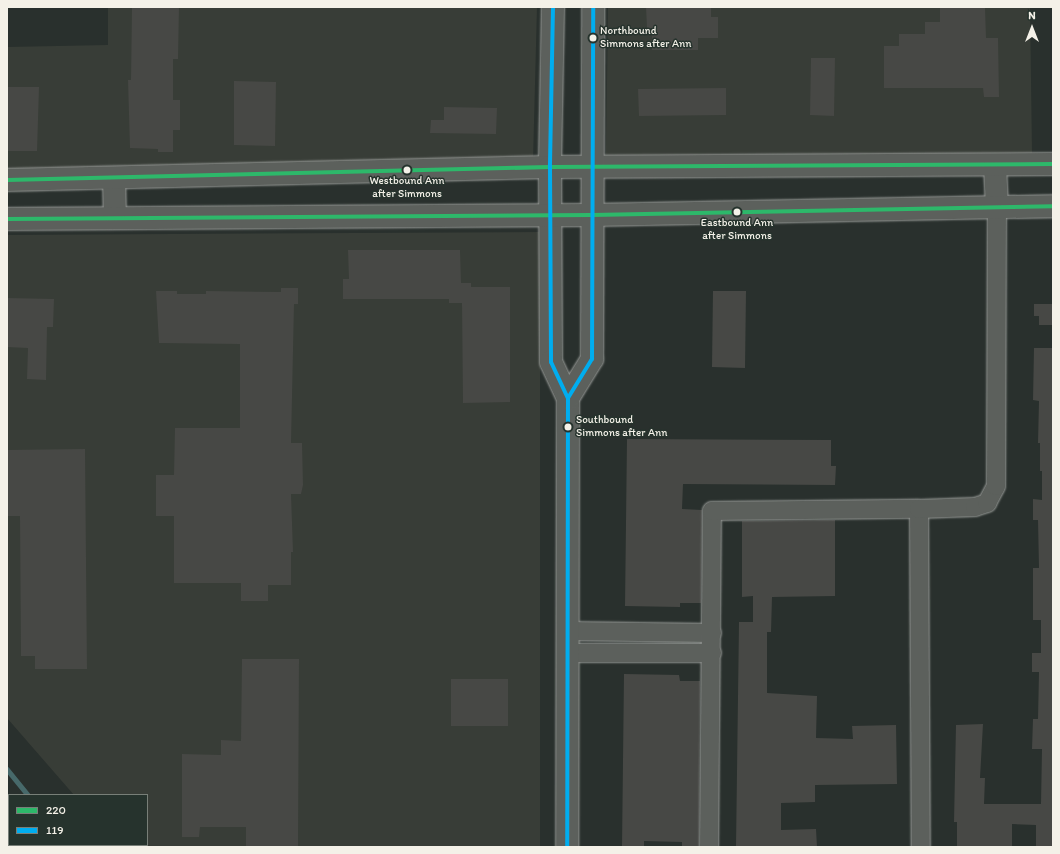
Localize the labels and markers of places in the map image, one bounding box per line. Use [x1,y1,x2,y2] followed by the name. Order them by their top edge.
[600,25,691,51] place label: Northbound Simmons after Ann
[588,33,598,43] marker: Northbound Simmons after Ann
[402,165,412,175] marker: Westbound Ann after Simmons
[370,175,444,201] place label: Westbound Ann after Simmons
[732,207,742,217] marker: Eastbound Ann after Simmons
[701,217,773,243] place label: Eastbound Ann after Simmons
[576,414,667,440] place label: Southbound Simmons after Ann
[563,422,573,432] marker: Southbound Simmons after Ann

